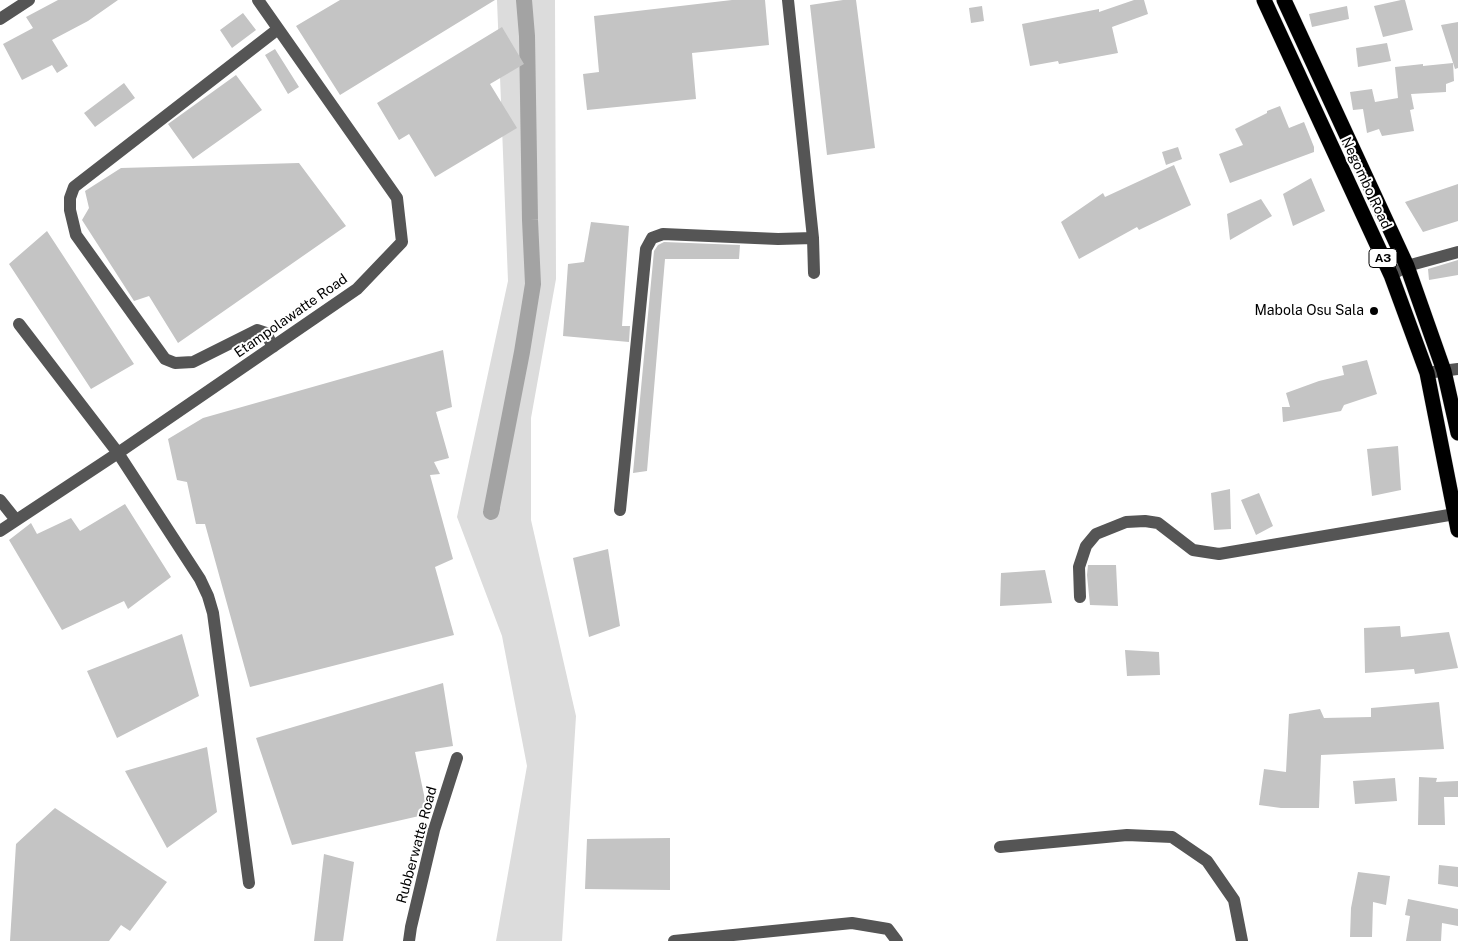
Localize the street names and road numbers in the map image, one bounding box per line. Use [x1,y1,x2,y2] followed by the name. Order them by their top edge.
[1337,134,1395,232] street label: Negombo Road
[1369,248,1397,268] road number: A3
[231,271,351,361] street label: Etampolawatte Road
[393,785,441,905] street label: Rubberwatte Road

